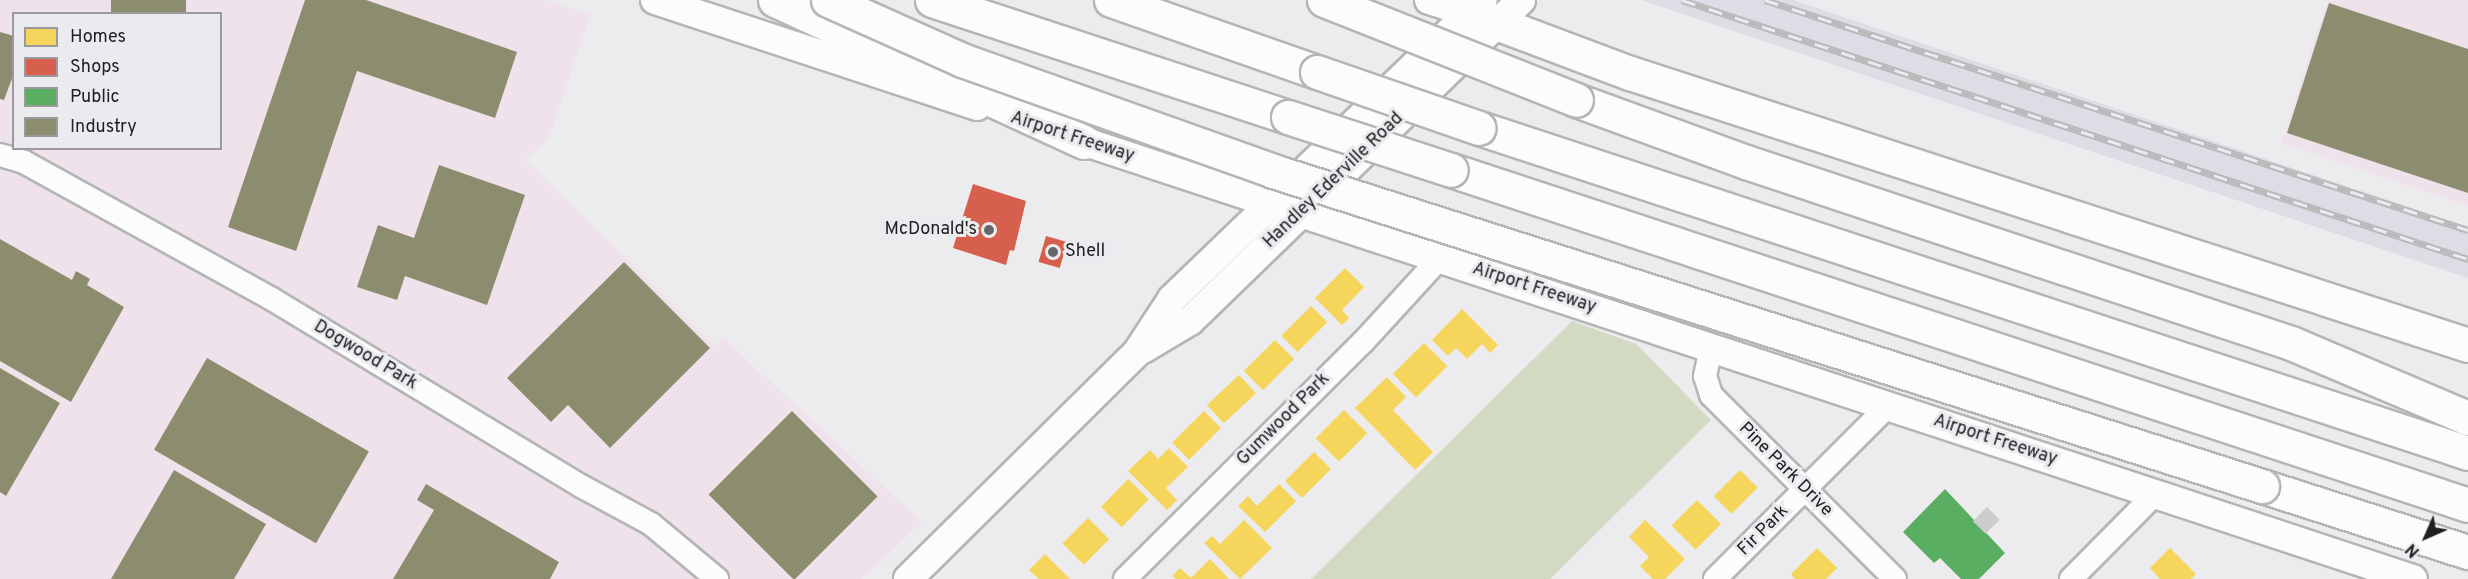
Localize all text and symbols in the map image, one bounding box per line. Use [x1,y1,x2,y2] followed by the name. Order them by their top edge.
[12,12,222,150] legend
[70,26,126,49] text: Homes
[70,56,120,79] text: Shops
[70,86,120,109] text: Public
[1007,108,1137,168] street label: Airport Freeway
[1260,109,1408,253] street label: Handley Ederville Road
[70,116,137,139] text: Industry
[885,219,977,241] place label: McDonald's
[982,223,996,237] marker: McDonald's
[1065,241,1105,263] place label: Shell
[1046,245,1060,259] marker: Shell
[1469,259,1599,319] street label: Airport Freeway
[309,317,421,395] street label: Dogwood Park
[1233,369,1335,471] street label: Gumwood Park
[1930,411,2060,471] street label: Airport Freeway
[1733,418,1837,522] street label: Pine Park Drive
[1734,501,1794,561] street label: Fir Park
[2396,507,2456,567] north arrow
[2402,539,2424,561] text: N

